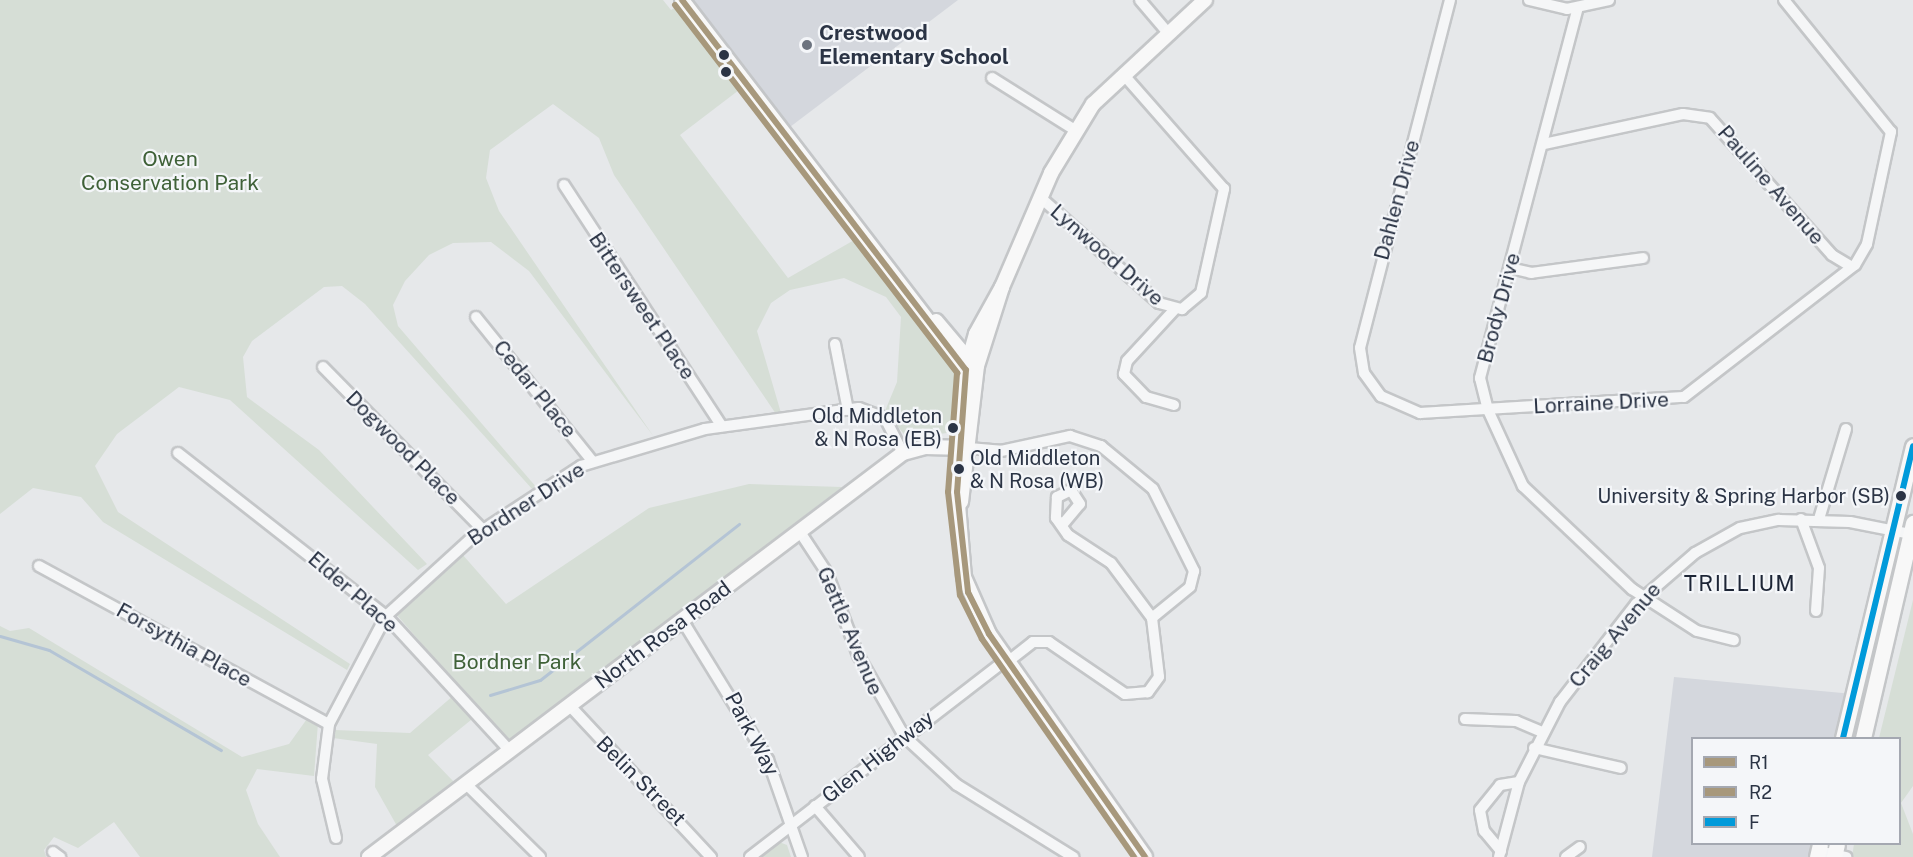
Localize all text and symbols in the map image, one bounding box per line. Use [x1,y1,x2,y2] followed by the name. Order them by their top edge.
[819,20,1009,70] place label: Crestwood Elementary School
[800,38,814,52] marker: Crestwood Elementary School
[718,49,730,61] unlabelled marker
[720,66,732,78] unlabelled marker
[1712,120,1830,250] street label: Pauline Avenue
[1369,137,1425,263] street label: Dahlen Drive
[81,146,259,196] park label: Owen Conservation Park
[1045,199,1169,311] street label: Lynwood Drive
[583,228,701,384] street label: Bittersweet Place
[1472,250,1526,366] street label: Brody Drive
[488,335,582,443] street label: Cedar Place
[341,386,465,510] street label: Dogwood Place
[1532,387,1670,419] street label: Lorraine Drive
[812,404,942,451] place label: Old Middleton & N Rosa (EB)
[947,422,959,434] marker: Old Middleton & N Rosa (EB)
[970,446,1104,493] place label: Old Middleton & N Rosa (WB)
[463,457,589,551] street label: Bordner Drive
[953,463,965,475] marker: Old Middleton & N Rosa (WB)
[1597,484,1890,508] place label: University & Spring Harbor (SB)
[1895,490,1907,502] marker: University & Spring Harbor (SB)
[303,546,403,638] street label: Elder Place
[812,563,888,699] street label: Gettle Avenue
[1684,571,1796,597] district label: TRILLIUM
[590,576,736,694] street label: North Rosa Road
[1564,577,1666,693] street label: Craig Avenue
[112,597,256,693] street label: Forsythia Place
[453,649,581,675] park label: Bordner Park
[719,688,785,780] street label: Park Way
[817,705,939,809] street label: Glen Highway
[591,731,691,831] street label: Belin Street
[1691,737,1901,845] legend
[1749,752,1769,773] text: R1
[1749,782,1772,803] text: R2
[1749,812,1760,833] text: F

